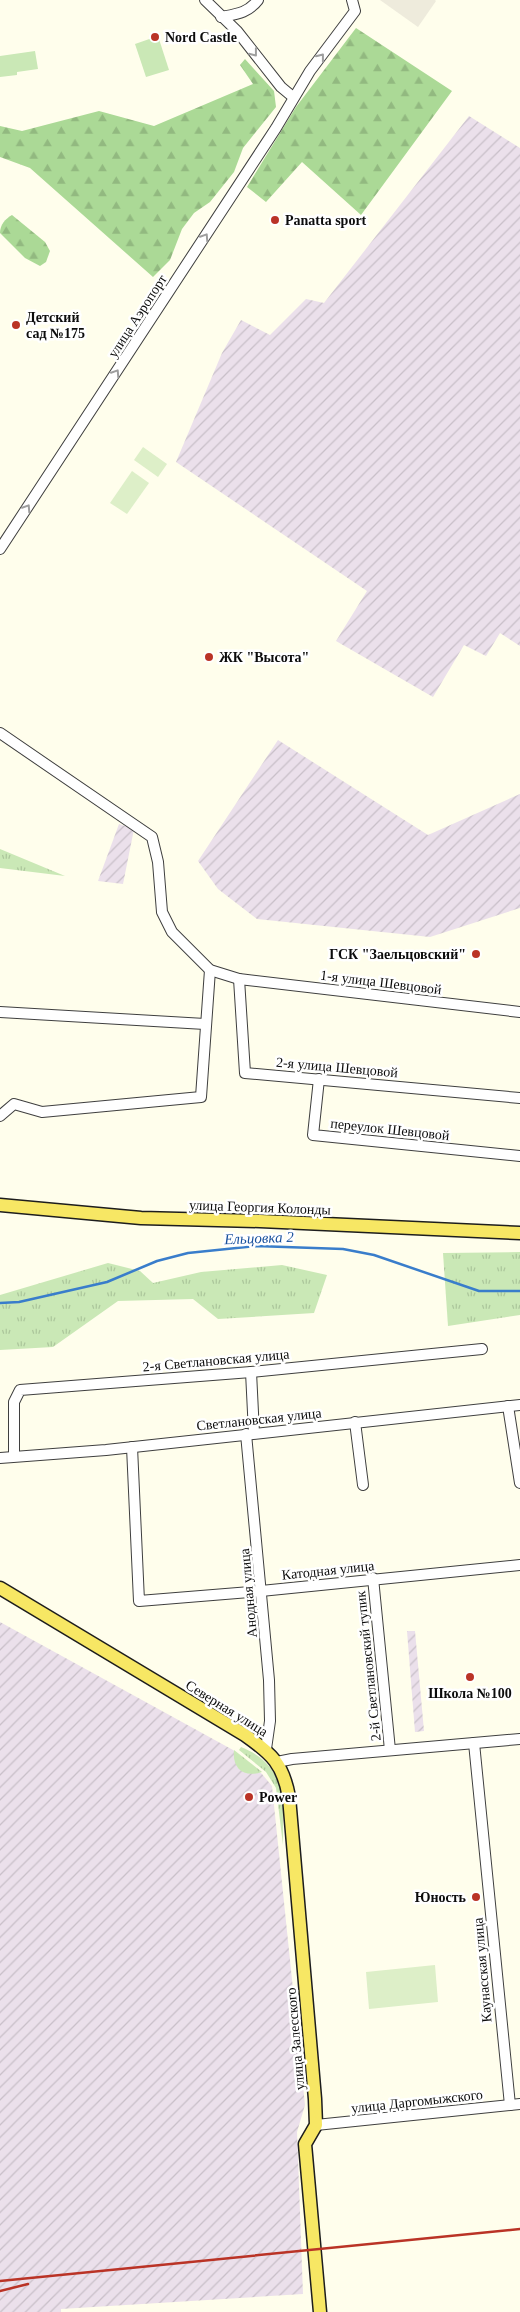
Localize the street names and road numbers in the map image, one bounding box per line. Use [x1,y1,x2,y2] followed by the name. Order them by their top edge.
[105,272,170,360] street label: улица Аэропорт
[319,968,443,997] street label: 1-я улица Шевцовой
[275,1055,399,1080] street label: 2-я улица Шевцовой
[330,1116,451,1143] street label: переулок Шевцовой
[189,1198,332,1217] street label: улица Георгия Колонды
[142,1347,291,1374] street label: 2-я Светлановская улица
[196,1405,323,1434] street label: Светлановская улица
[237,1547,260,1638] street label: Анодная улица
[281,1558,376,1583] street label: Катодная улица
[353,1590,384,1742] street label: 2-й Светлановский тупик
[183,1677,271,1740] street label: Северная улица
[470,1916,495,2023] street label: Каунасская улица
[284,1987,307,2091] street label: улица Залесского
[350,2087,484,2116] street label: улица Даргомыжского

